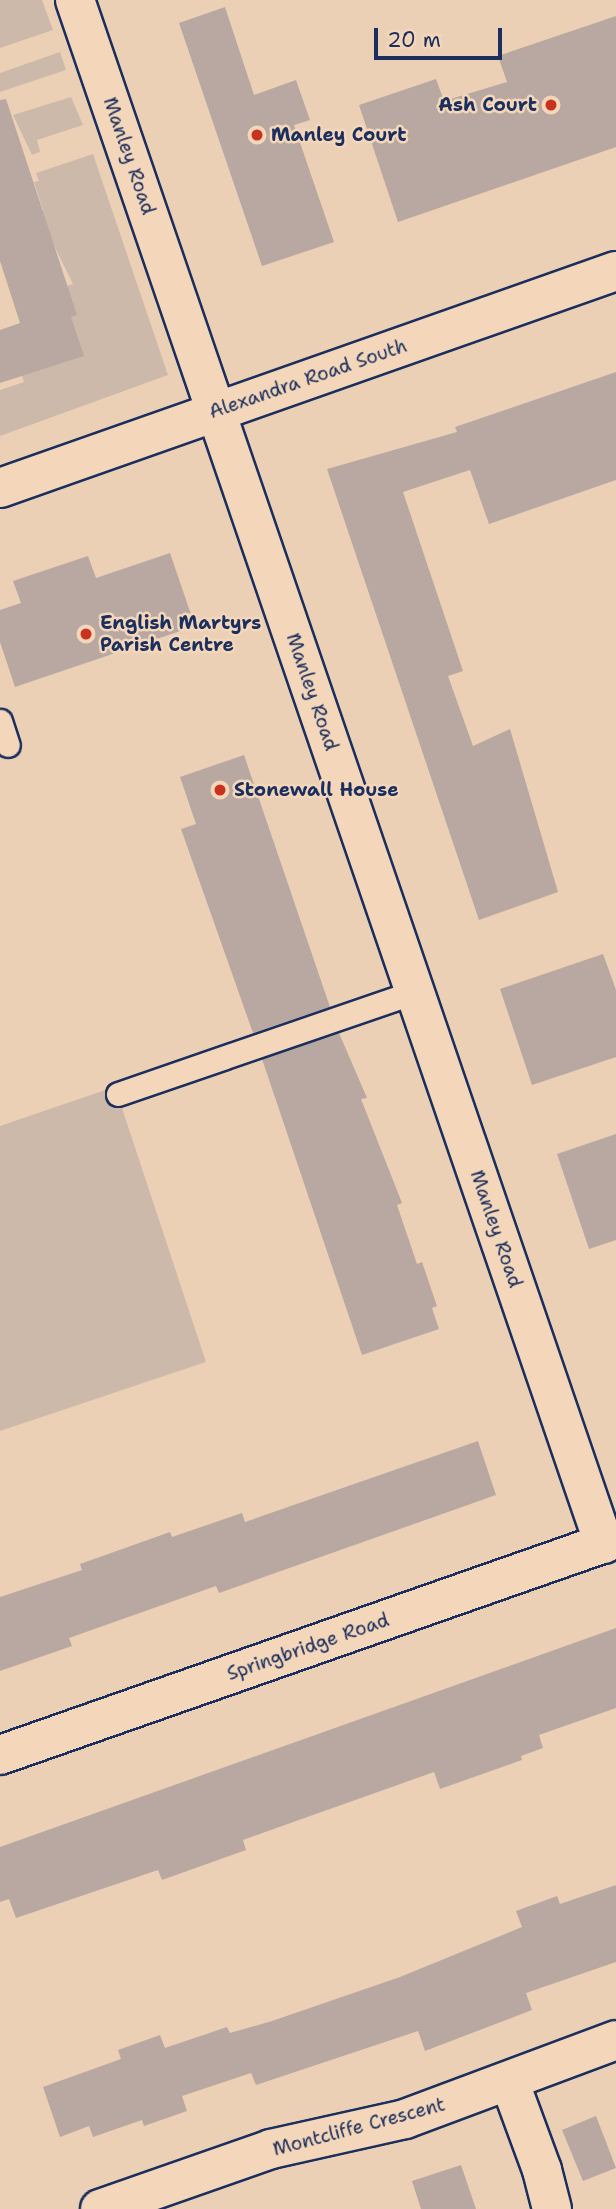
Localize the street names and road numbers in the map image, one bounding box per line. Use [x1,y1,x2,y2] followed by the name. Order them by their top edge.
[98,94,160,218] street label: Manley Road
[206,334,410,424] street label: Alexandra Road South
[281,630,343,754] street label: Manley Road
[465,1167,527,1291] street label: Manley Road
[224,1609,392,1685] street label: Springbridge Road
[270,2093,448,2161] street label: Montcliffe Crescent

